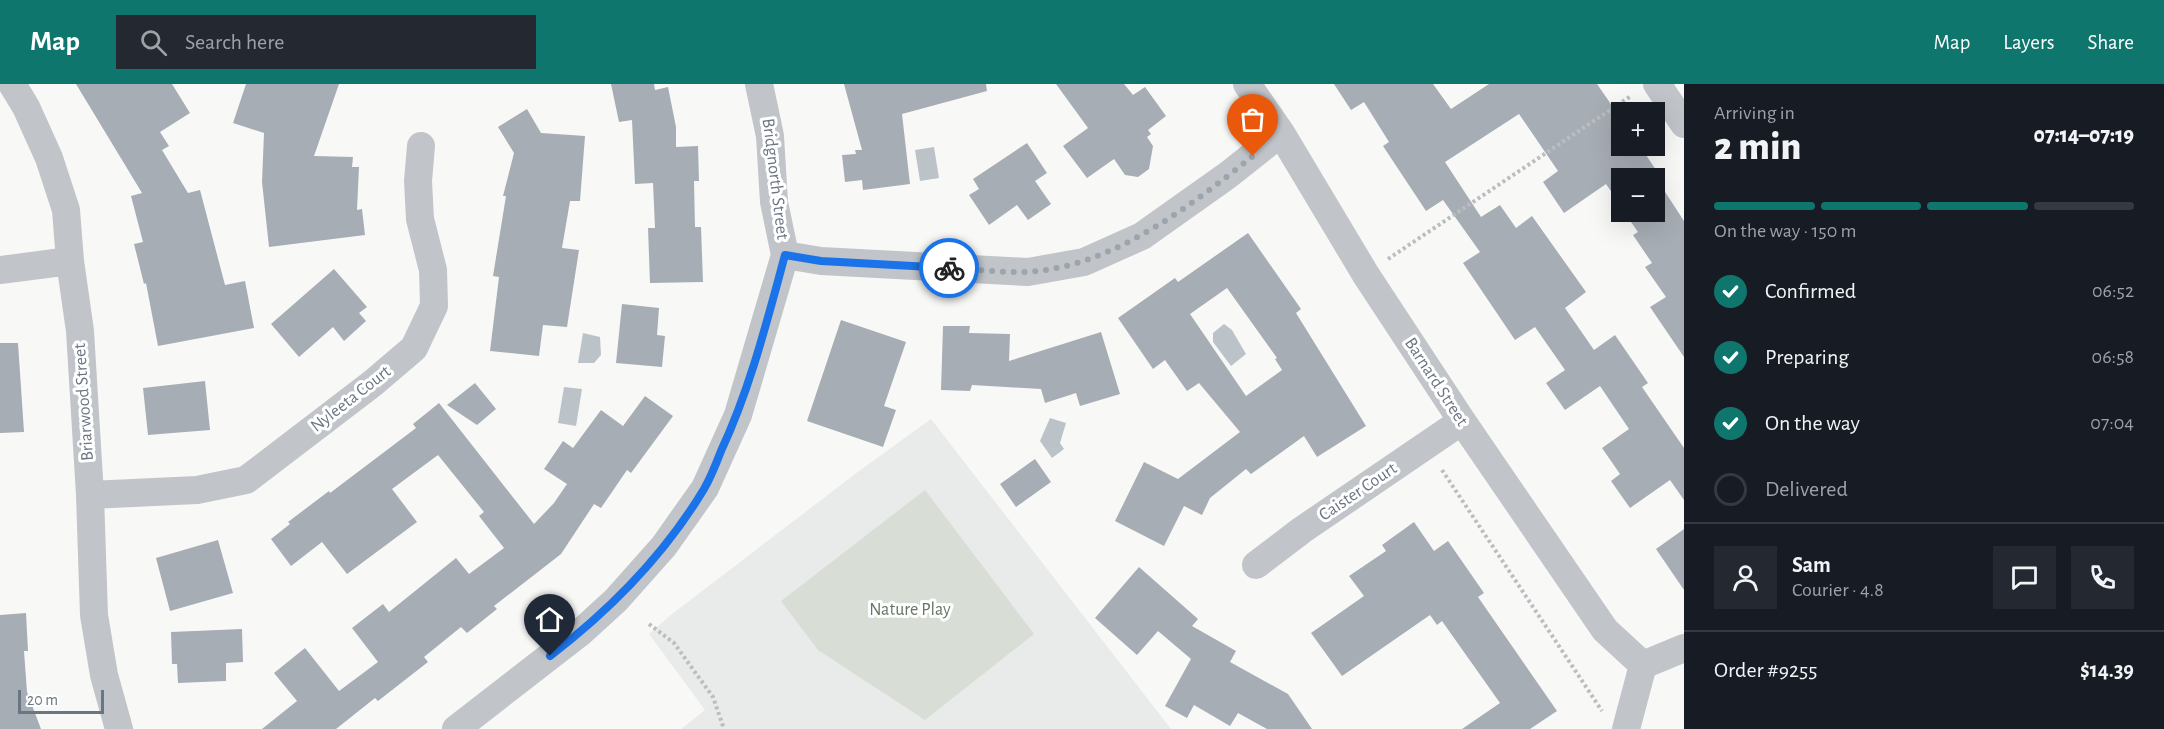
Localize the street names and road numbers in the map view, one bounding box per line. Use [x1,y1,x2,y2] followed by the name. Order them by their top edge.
[759,117,791,241] street label: Bridgnorth Street
[1401,335,1471,430] street label: Barnard Street
[71,342,97,462] street label: Briarwood Street
[308,362,395,436] street label: Nyleeta Court
[1316,459,1400,525] street label: Caister Court

